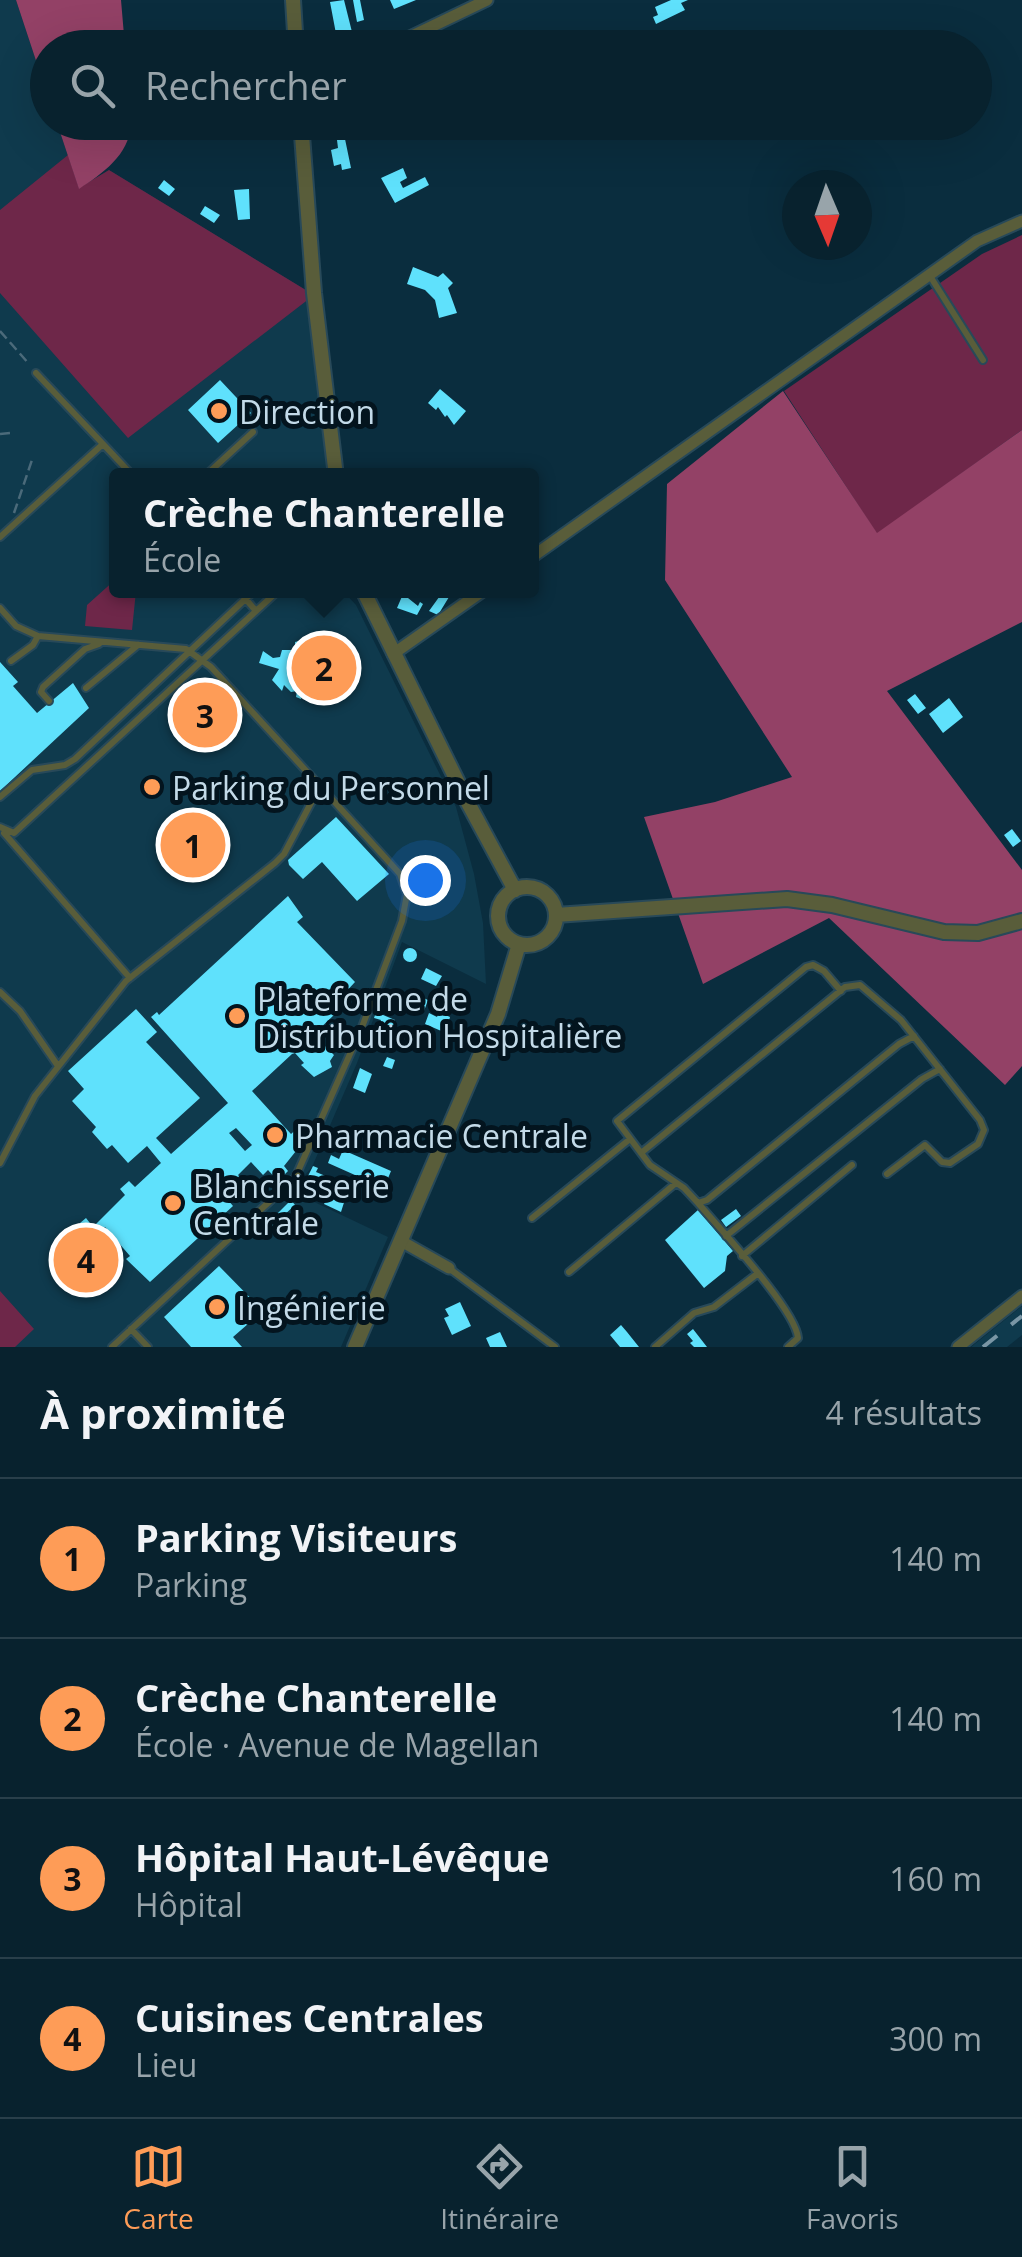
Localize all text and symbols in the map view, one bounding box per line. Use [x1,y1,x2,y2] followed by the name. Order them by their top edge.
[30,30,992,140] search box
[65,58,120,113] icon: search
[145,59,347,111] text: Rechercher
[782,170,872,260] north arrow
[239,390,375,433] place label: Direction
[208,400,230,422] marker: Direction
[109,468,539,598] popup
[143,486,505,538] text: Crèche Chanterelle
[143,538,221,581] text: École
[292,630,356,706] pin: 2
[172,678,238,752] pin: 3
[172,766,490,809] place label: Parking du Personnel
[141,776,163,798] marker: Parking du Personnel
[160,808,226,882] pin: 1
[400,855,451,906] your location
[257,977,622,1057] place label: Plateforme de Distribution Hospitalière
[226,1005,248,1027] marker: Plateforme de Distribution Hospitalière
[295,1114,588,1157] place label: Pharmacie Centrale
[264,1124,286,1146] marker: Pharmacie Centrale
[193,1164,390,1244] place label: Blanchisserie Centrale
[162,1192,184,1214] marker: Blanchisserie Centrale
[54,1222,118,1298] pin: 4
[237,1286,386,1329] place label: Ingénierie
[206,1296,228,1318] marker: Ingénierie
[40,1384,286,1441] text: À proximité
[826,1391,982,1434] text: 4 résultats
[135,1511,457,1563] text: Parking Visiteurs
[63,1537,82,1580] text: 1
[889,1537,982,1580] text: 140 m
[135,1563,247,1606] text: Parking
[135,1671,497,1723] text: Crèche Chanterelle
[63,1697,82,1740] text: 2
[889,1697,982,1740] text: 140 m
[135,1723,539,1766] text: École · Avenue de Magellan
[135,1831,549,1883] text: Hôpital Haut-Lévêque
[63,1857,82,1900] text: 3
[889,1857,982,1900] text: 160 m
[135,1883,243,1926] text: Hôpital
[135,1991,484,2043] text: Cuisines Centrales
[63,2017,82,2060] text: 4
[889,2017,982,2060] text: 300 m
[135,2043,197,2086] text: Lieu
[123,2139,194,2237] tab: Carte
[440,2139,559,2237] tab: Itinéraire
[806,2139,899,2237] tab: Favoris

